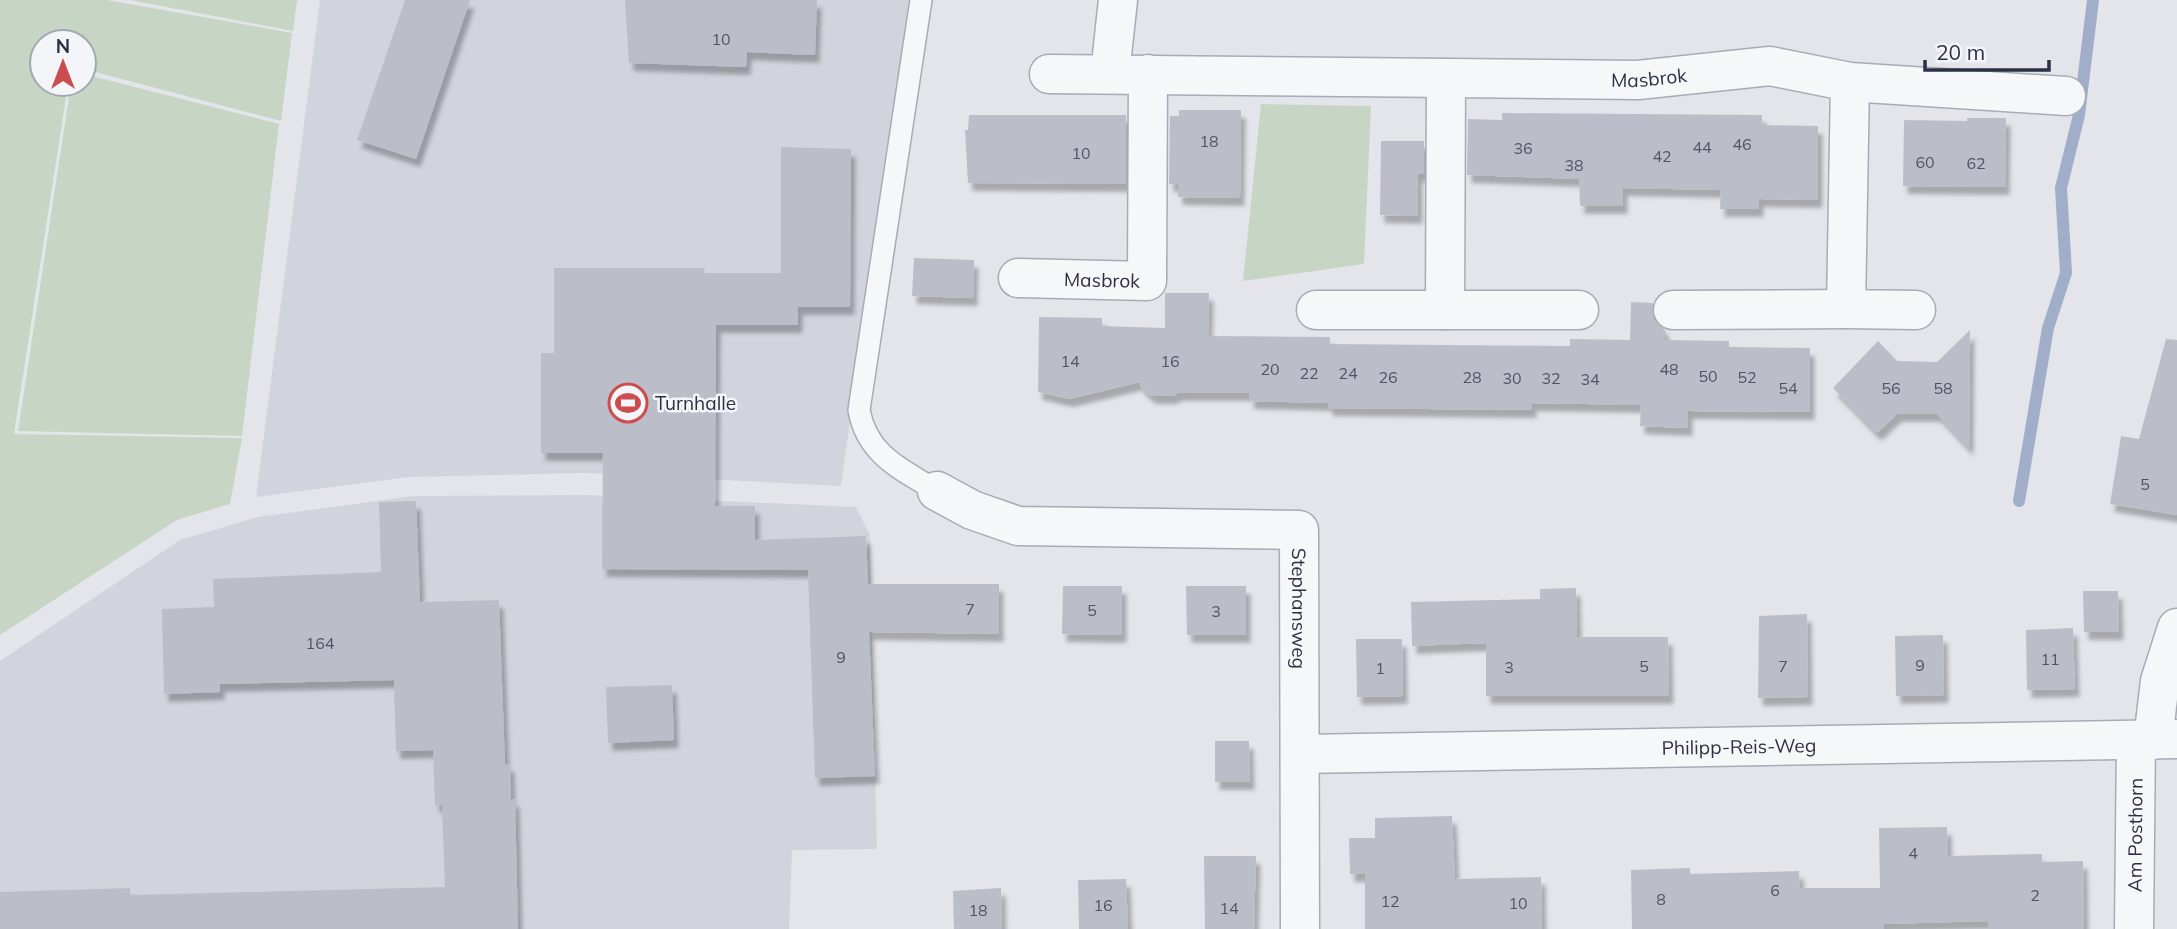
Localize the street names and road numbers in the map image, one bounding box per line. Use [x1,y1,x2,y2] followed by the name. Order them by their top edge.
[1611,63,1688,92] street label: Masbrok
[1064,267,1140,293] street label: Masbrok
[1287,548,1311,669] street label: Stephansweg
[1661,733,1816,760] street label: Philipp-Reis-Weg
[2122,778,2148,892] street label: Am Posthorn

